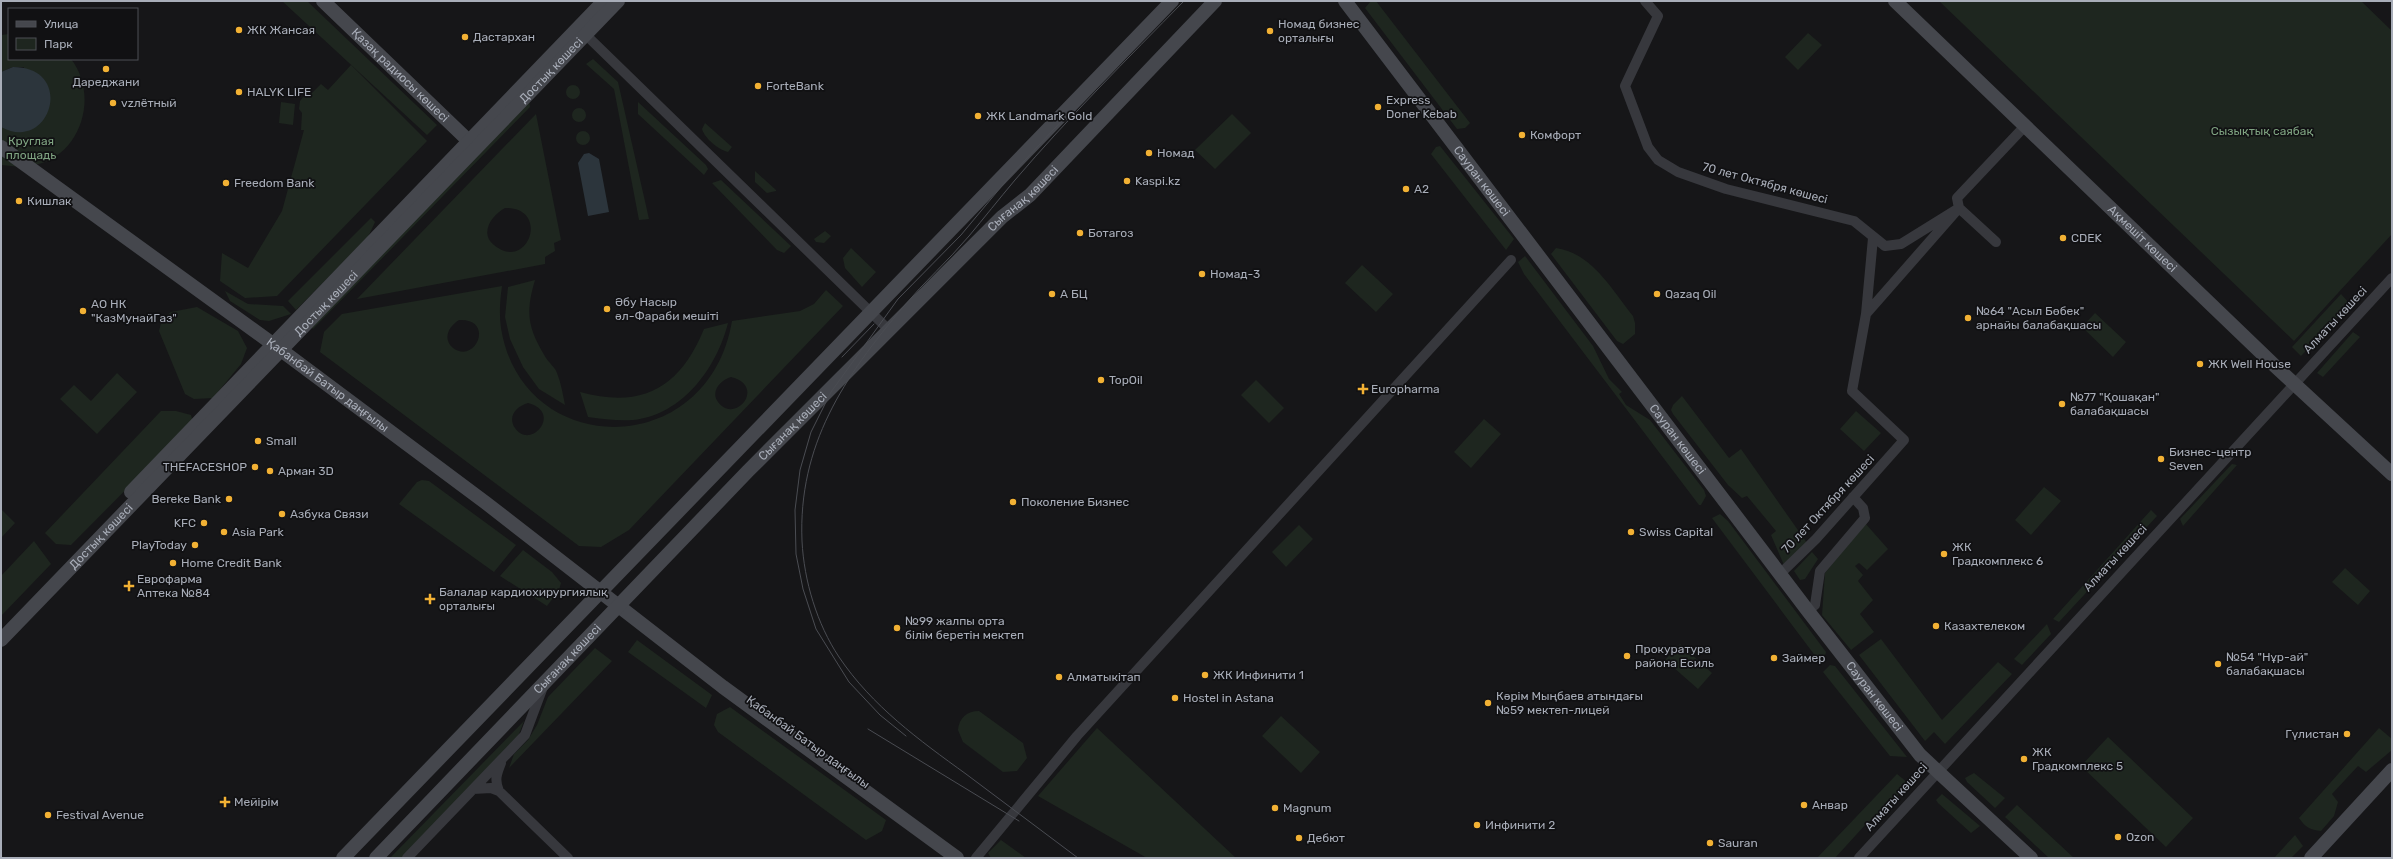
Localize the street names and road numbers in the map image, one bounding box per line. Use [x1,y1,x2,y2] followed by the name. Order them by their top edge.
[349,25,452,125] street label: Қазақ радиосы көшесі
[516,35,586,106] street label: Достық көшесі
[1451,143,1513,219] street label: Сауран көшесі
[1701,160,1829,207] street label: 70 лет Октября көшесі
[985,163,1061,234] street label: Сығанақ көшесі
[2105,202,2180,275] street label: Ақмешіт көшесі
[291,268,361,339] street label: Достық көшесі
[2300,284,2370,356] street label: Алматы көшесі
[264,335,391,435] street label: Қабанбай Батыр даңғылы
[756,389,830,463] street label: Сығанақ көшесі
[1646,401,1709,477] street label: Сауран көшесі
[1779,452,1877,556] street label: 70 лет Октября көшесі
[66,501,136,572] street label: Достық көшесі
[2080,522,2150,594] street label: Алматы көшесі
[531,621,604,697] street label: Сығанақ көшесі
[1843,659,1906,734] street label: Сауран көшесі
[744,693,872,791] street label: Қабанбай Батыр даңғылы
[1862,760,1930,834] street label: Алматы көшесі

